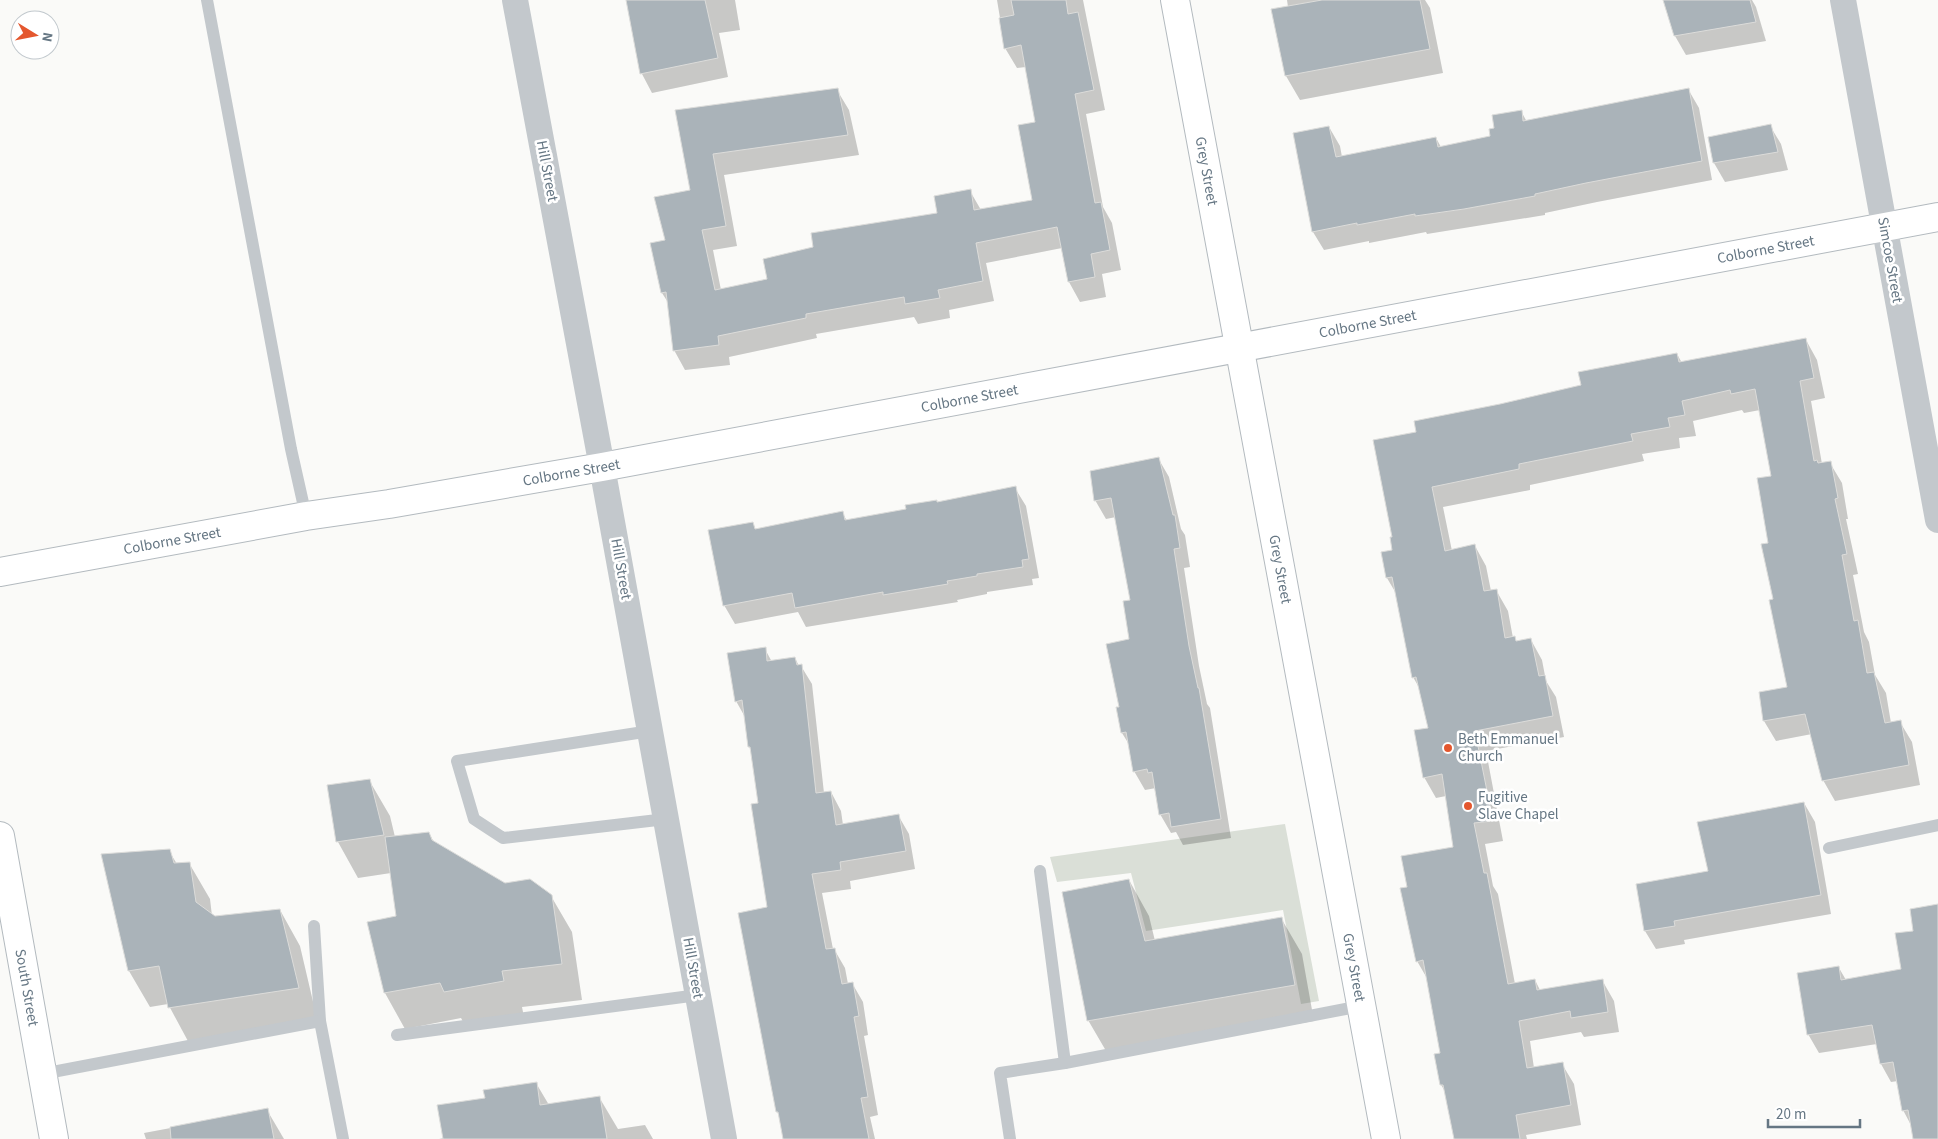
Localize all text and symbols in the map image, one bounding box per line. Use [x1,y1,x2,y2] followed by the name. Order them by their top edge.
[10,10,60,60] north arrow
[36,31,57,43] text: N
[1190,135,1223,207] street label: Grey Street
[531,139,563,203] street label: Hill Street
[1872,215,1908,305] street label: Simcoe Street
[1715,230,1816,269] street label: Colborne Street
[1317,304,1418,343] street label: Colborne Street
[919,379,1020,418] street label: Colborne Street
[521,453,622,491] street label: Colborne Street
[122,521,222,560] street label: Colborne Street
[1264,533,1297,605] street label: Grey Street
[605,537,637,601] street label: Hill Street
[1458,729,1558,767] place label: Beth Emmanuel Church
[1442,742,1454,754] marker: Beth Emmanuel Church
[1478,787,1559,825] place label: Fugitive Slave Chapel
[1462,800,1474,812] marker: Fugitive Slave Chapel
[1338,931,1371,1004] street label: Grey Street
[677,936,709,1000] street label: Hill Street
[10,947,44,1028] street label: South Street
[1768,1096,1860,1128] scale bar
[1776,1104,1806,1125] text: 20 m

